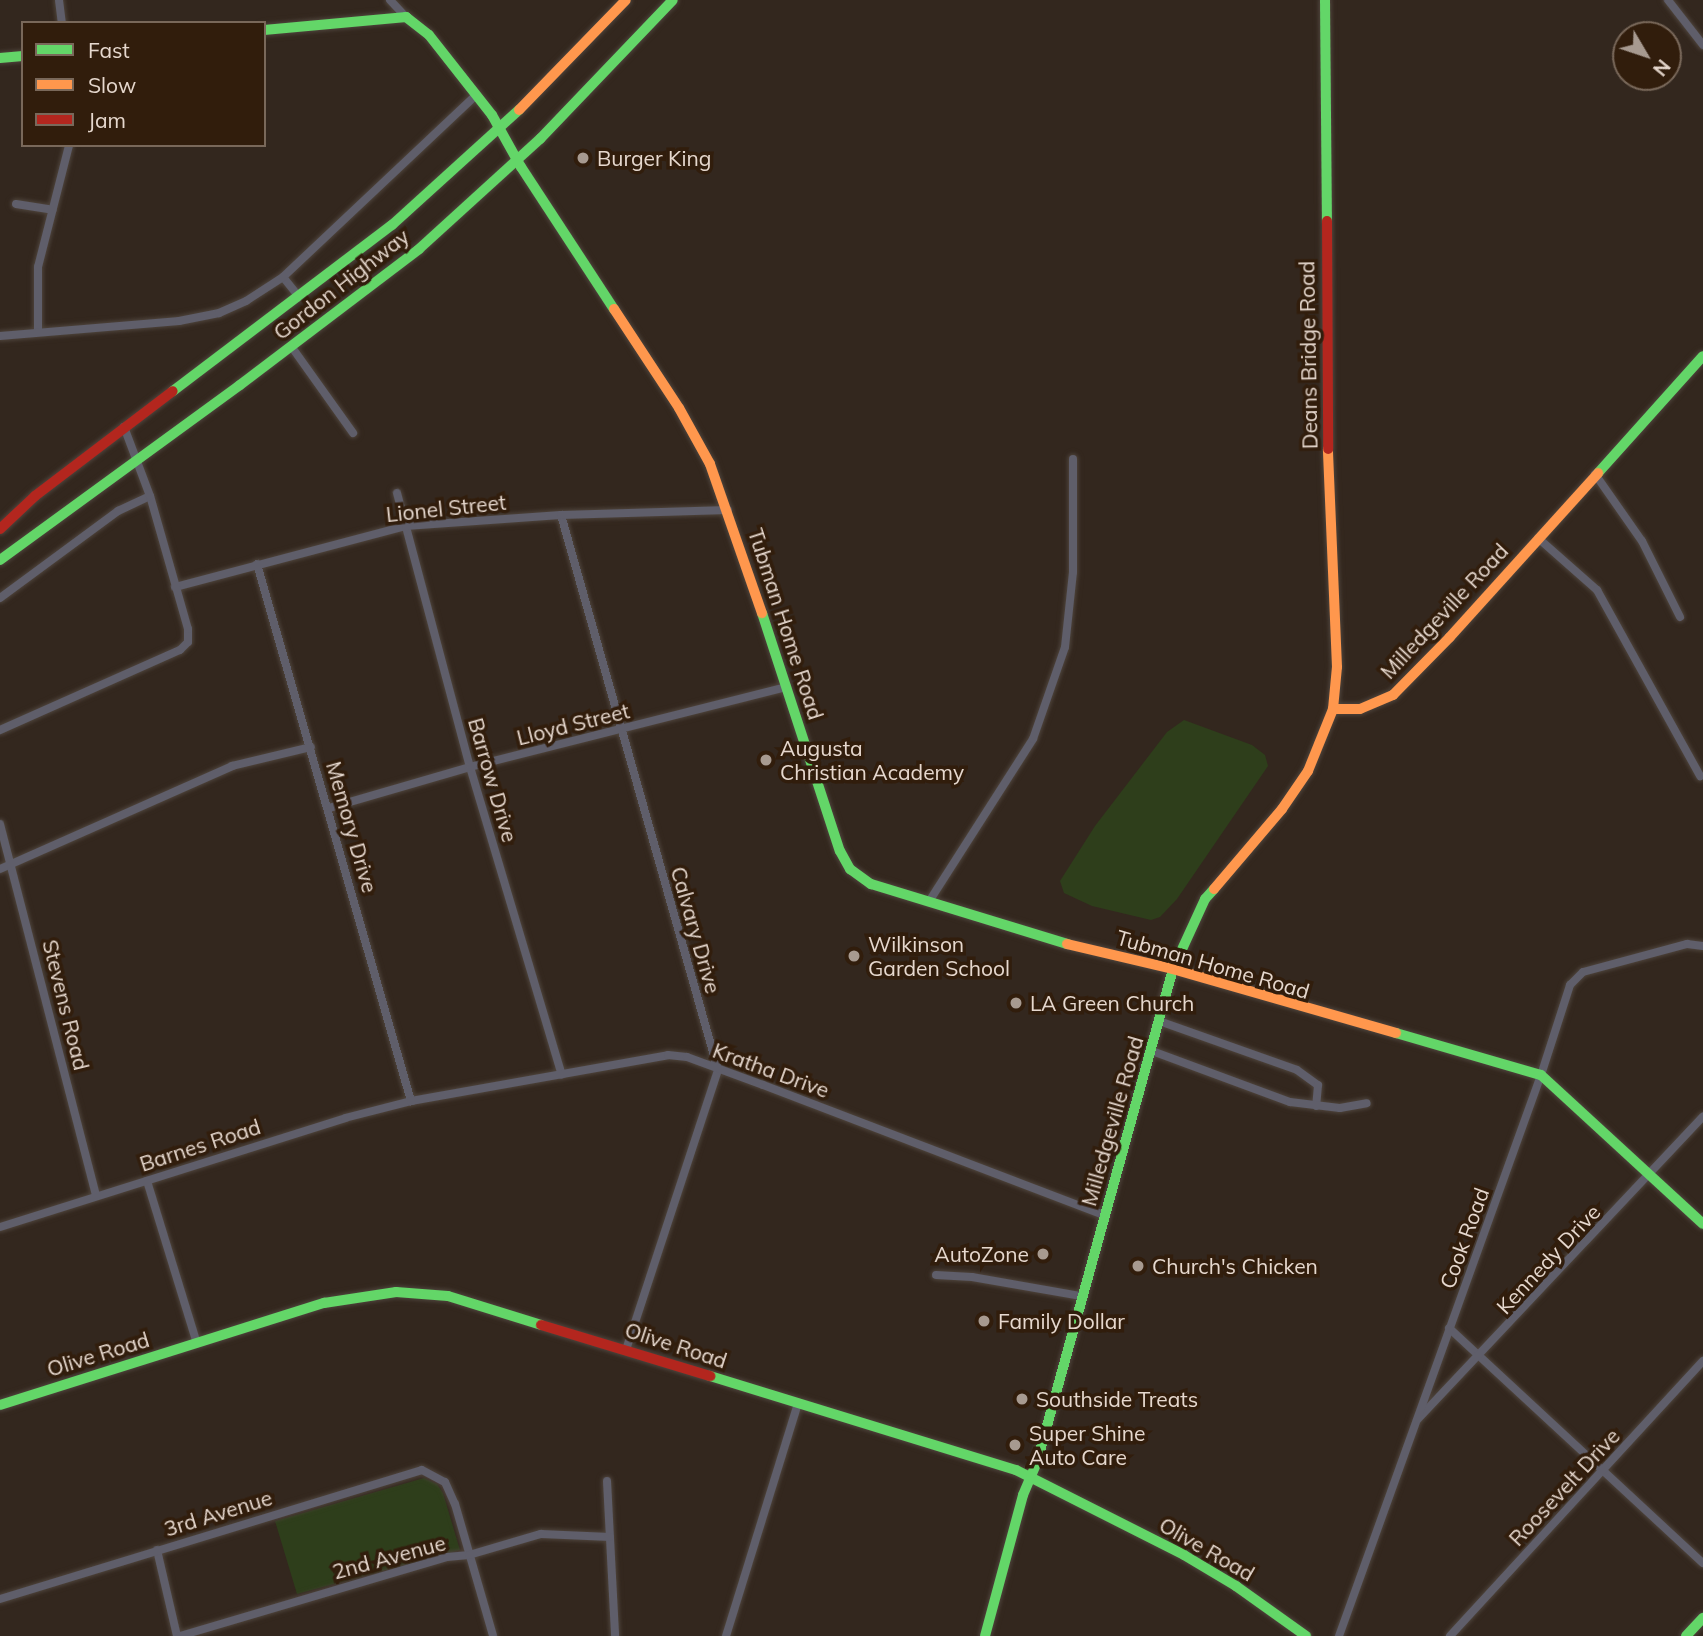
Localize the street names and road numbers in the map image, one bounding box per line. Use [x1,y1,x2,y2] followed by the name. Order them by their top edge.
[268,223,414,345] street label: Gordon Highway
[1294,261,1322,449] street label: Deans Bridge Road
[385,489,507,527] street label: Lionel Street
[743,525,829,723] street label: Tubman Home Road
[1375,538,1513,684] street label: Milledgeville Road
[514,698,632,750] street label: Lloyd Street
[463,715,523,845] street label: Barrow Drive
[321,758,383,896] street label: Memory Drive
[666,864,726,996] street label: Calvary Drive
[1114,924,1312,1004] street label: Tubman Home Road
[38,937,94,1073] street label: Stevens Road
[1076,1033,1148,1209] street label: Milledgeville Road
[709,1037,833,1103] street label: Kratha Drive
[136,1114,264,1176] street label: Barnes Road
[1434,1184,1494,1292] street label: Cook Road
[1491,1199,1605,1319] street label: Kennedy Drive
[622,1317,730,1373] street label: Olive Road
[44,1327,152,1381] street label: Olive Road
[1503,1423,1625,1551] street label: Roosevelt Drive
[161,1485,275,1541] street label: 3rd Avenue
[1155,1512,1259,1586] street label: Olive Road
[330,1530,448,1584] street label: 2nd Avenue

